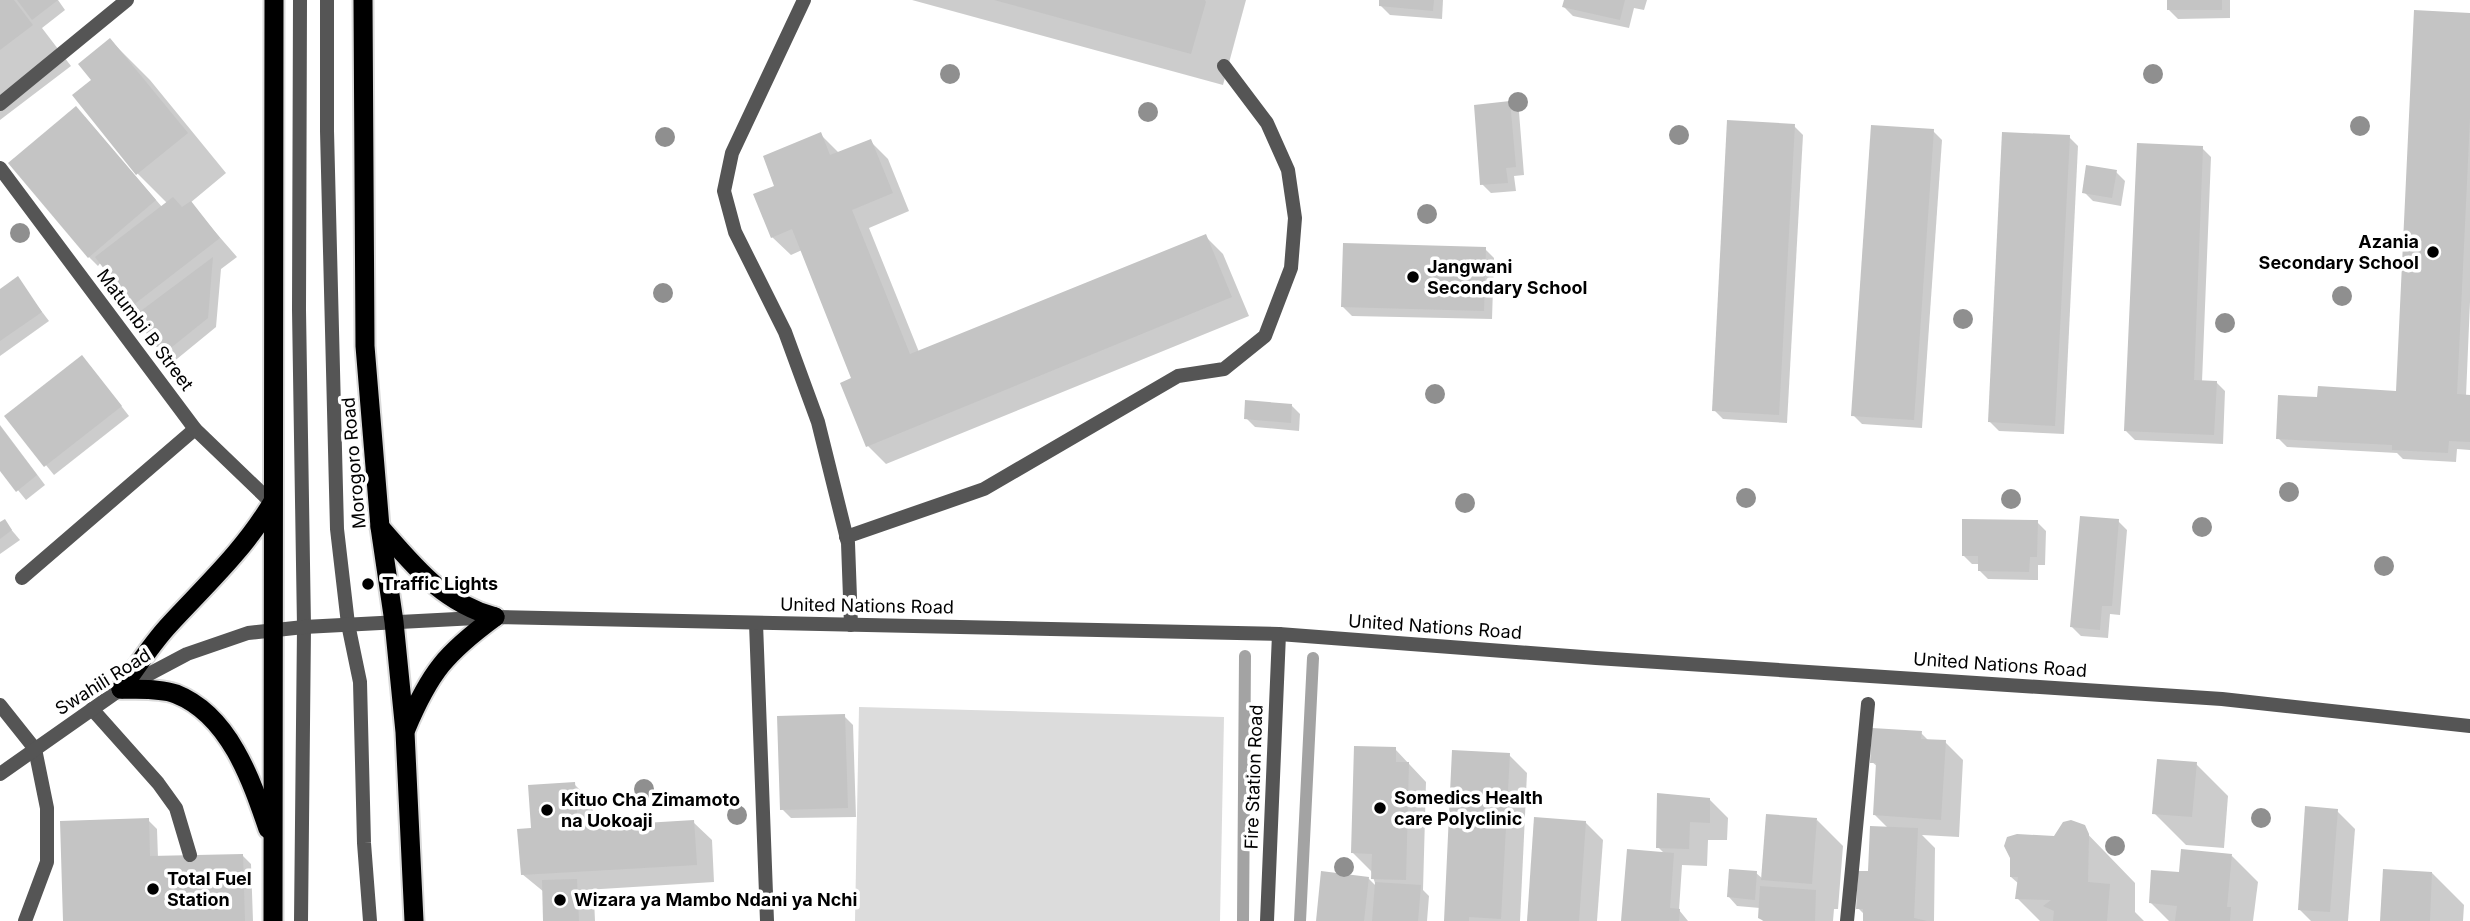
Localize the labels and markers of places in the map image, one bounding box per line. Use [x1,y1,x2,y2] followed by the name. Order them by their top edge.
[2259,231,2419,273] place label: Azania Secondary School
[2425,244,2441,260] marker: Azania Secondary School
[1427,256,1587,298] place label: Jangwani Secondary School
[1405,269,1421,285] marker: Jangwani Secondary School
[382,573,498,594] place label: Traffic Lights
[360,576,376,592] marker: Traffic Lights
[1394,787,1543,829] place label: Somedics Health care Polyclinic
[561,789,740,831] place label: Kituo Cha Zimamoto na Uokoaji
[1372,800,1388,816] marker: Somedics Health care Polyclinic
[539,802,555,818] marker: Kituo Cha Zimamoto na Uokoaji
[167,868,252,910] place label: Total Fuel Station
[145,881,161,897] marker: Total Fuel Station
[574,889,857,910] place label: Wizara ya Mambo Ndani ya Nchi
[552,892,568,908] marker: Wizara ya Mambo Ndani ya Nchi

